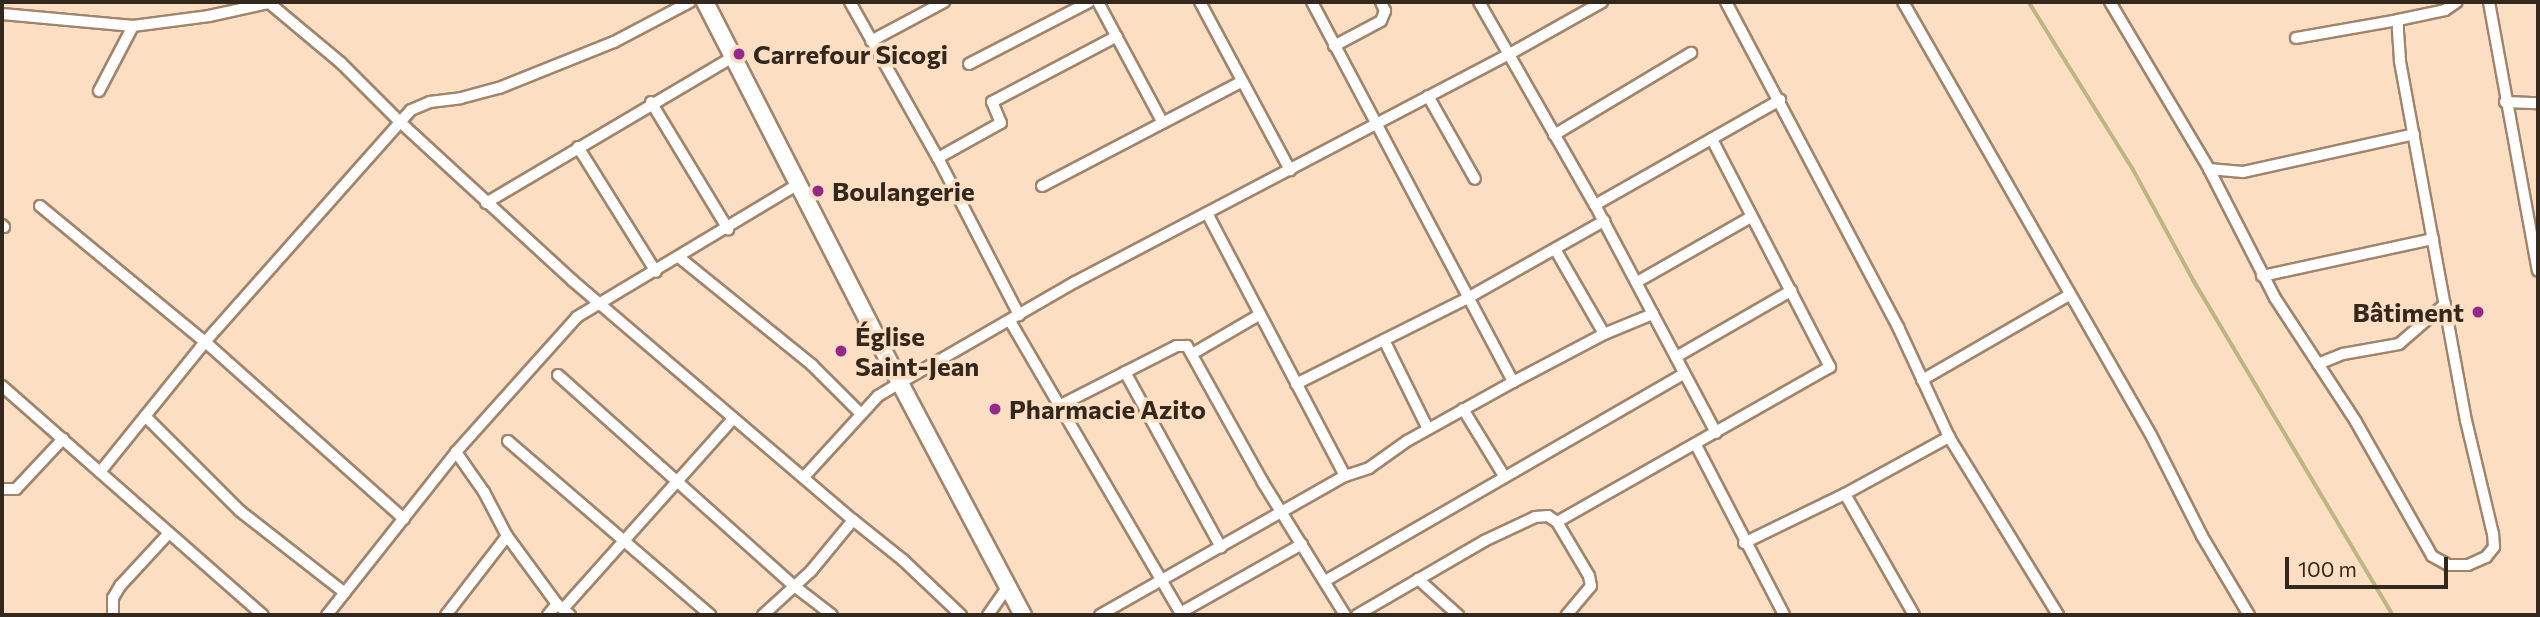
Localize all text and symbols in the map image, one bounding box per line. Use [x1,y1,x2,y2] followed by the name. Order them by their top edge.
[753,38,948,70] place label: Carrefour Sicogi
[731,46,747,62] marker: Carrefour Sicogi
[832,175,975,207] place label: Boulangerie
[810,183,826,199] marker: Boulangerie
[2353,296,2464,328] place label: Bâtiment
[2470,304,2486,320] marker: Bâtiment
[855,320,979,382] place label: Église Saint-Jean
[833,343,849,359] marker: Église Saint-Jean
[1009,393,1206,425] place label: Pharmacie Azito
[987,401,1003,417] marker: Pharmacie Azito
[2288,544,2451,588] scale bar
[2298,556,2357,581] text: 100 m

